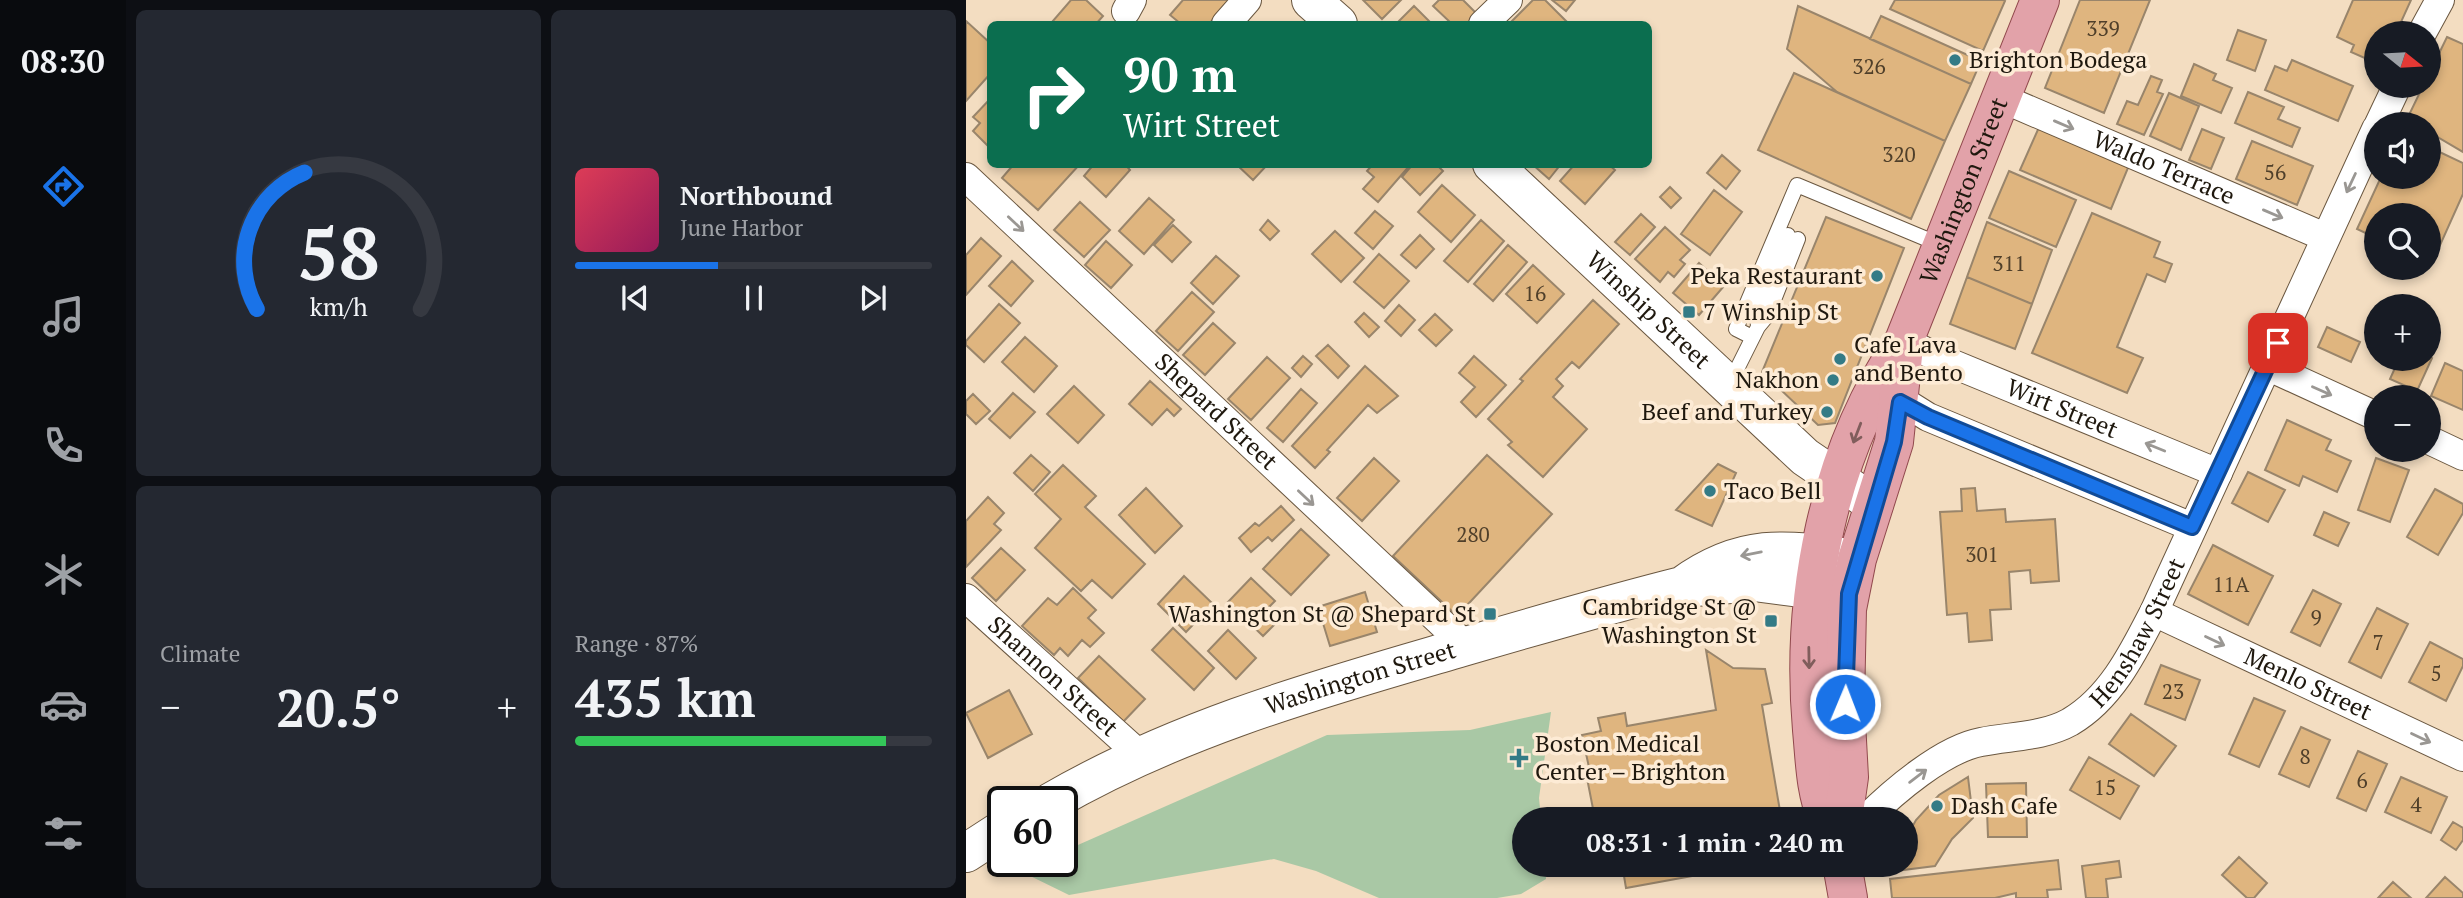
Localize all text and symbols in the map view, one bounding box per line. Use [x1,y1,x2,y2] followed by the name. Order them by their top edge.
[2086,14,2120,42] house number: 339
[2364,21,2441,98] north arrow
[2364,21,2441,462] map controls
[21,40,105,82] text: 08:30
[1123,41,1237,106] text: 90 m
[1969,43,2147,75] place label: Brighton Bodega
[1008,49,1099,140] icon: right
[1852,52,1886,80] house number: 326
[1947,52,1963,68] marker: Brighton Bodega
[1912,92,2015,288] street label: Washington Street
[1123,104,1280,146] text: Wirt Street
[2364,112,2441,189] button: sound
[2053,119,2074,132] one-way arrow
[2088,122,2240,211] street label: Waldo Terrace
[1882,140,1916,168] house number: 320
[2264,158,2286,186] house number: 56
[39,162,88,211] icon: directions
[2344,172,2357,193] one-way arrow
[680,178,833,212] text: Northbound
[297,203,380,300] text: 58
[2364,203,2441,280] button: search
[2262,208,2283,221] one-way arrow
[680,212,803,243] text: June Harbor
[1007,215,1024,232] one-way arrow
[1580,243,1718,376] street label: Winship Street
[1992,249,2026,277] house number: 311
[1690,259,1863,291] place label: Peka Restaurant
[1869,268,1885,284] marker: Peka Restaurant
[616,279,654,317] icon: previous
[735,279,773,317] icon: pause
[854,279,892,317] icon: next
[1524,279,1546,307] house number: 16
[310,290,368,323] text: km/h
[39,292,88,341] icon: music
[2364,294,2441,371] button: +
[1703,295,1839,327] place label: 7 Winship St
[1681,304,1697,320] marker: 7 Winship St
[2248,313,2308,373] pin
[2259,324,2297,362] icon: arrive
[1854,328,1963,388] place label: Cafe Lava and Bento
[1149,345,1285,476] street label: Shepard Street
[1832,351,1848,367] marker: Cafe Lava and Bento
[1735,363,1819,395] place label: Nakhon
[2002,371,2123,445] street label: Wirt Street
[1825,372,1841,388] marker: Nakhon
[2311,385,2332,398] one-way arrow
[2364,385,2441,462] button: −
[1642,395,1814,427] place label: Beef and Turkey
[1819,404,1835,420] marker: Beef and Turkey
[39,421,88,470] icon: phone
[1850,421,1863,443] one-way arrow
[2145,440,2166,453] one-way arrow
[1724,474,1821,506] place label: Taco Bell
[1702,483,1718,499] marker: Taco Bell
[1297,489,1314,506] one-way arrow
[1456,520,1490,548] house number: 280
[1965,540,1999,568] house number: 301
[1740,548,1763,561] one-way arrow
[39,550,88,599] icon: climate
[2082,552,2192,714] street label: Henshaw Street
[2213,570,2250,598] house number: 11A
[1582,590,1757,650] place label: Cambridge St @ Washington St
[1168,597,1476,629] place label: Washington St @ Shepard St
[2310,603,2322,631] house number: 9
[1482,606,1498,622] marker: Washington St @ Shepard St
[982,608,1126,743] street label: Shannon Street
[1763,613,1779,629] marker: Cambridge St @ Washington St
[575,628,698,659] text: Range · 87%
[2372,628,2384,656] house number: 7
[1260,633,1459,721] street label: Washington Street
[2204,635,2225,648] one-way arrow
[160,638,240,669] text: Climate
[2239,640,2377,727] street label: Menlo Street
[1802,646,1816,669] one-way arrow
[2430,659,2442,687] house number: 5
[575,663,756,732] text: 435 km
[1808,667,1882,741] position arrow
[276,673,401,742] text: 20.5°
[2162,677,2184,705] house number: 23
[39,680,88,729] icon: car
[160,682,180,732] text: −
[497,682,517,732] text: +
[1535,727,1726,787] place label: Boston Medical Center – Brighton
[2410,732,2431,745] one-way arrow
[2299,742,2311,770] house number: 8
[1509,748,1529,768] marker: Boston Medical Center – Brighton
[2356,766,2368,794] house number: 6
[1909,768,1927,783] one-way arrow
[2094,773,2116,801] house number: 15
[987,786,1078,877] speed limit sign: 60
[1951,789,2058,821] place label: Dash Cafe
[2410,790,2422,818] house number: 4
[1929,798,1945,814] marker: Dash Cafe
[39,809,88,858] icon: filters
[1586,825,1844,859] text: 08:31 · 1 min · 240 m

